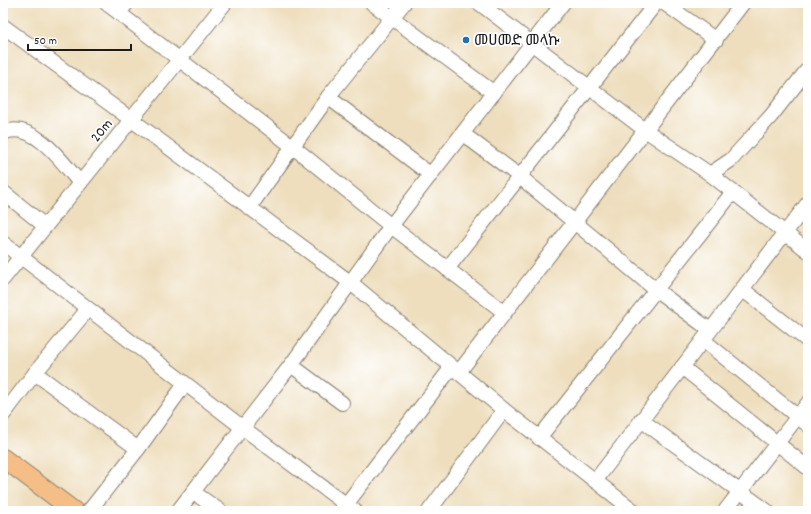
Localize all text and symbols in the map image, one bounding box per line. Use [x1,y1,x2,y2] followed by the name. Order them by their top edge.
[28,26,131,52] scale bar
[474,31,560,53] place label: መሀመድ መላኩ
[34,33,57,50] text: 50 m
[461,35,471,45] marker: መሀመድ መላኩ
[86,115,119,148] street label: 20m

